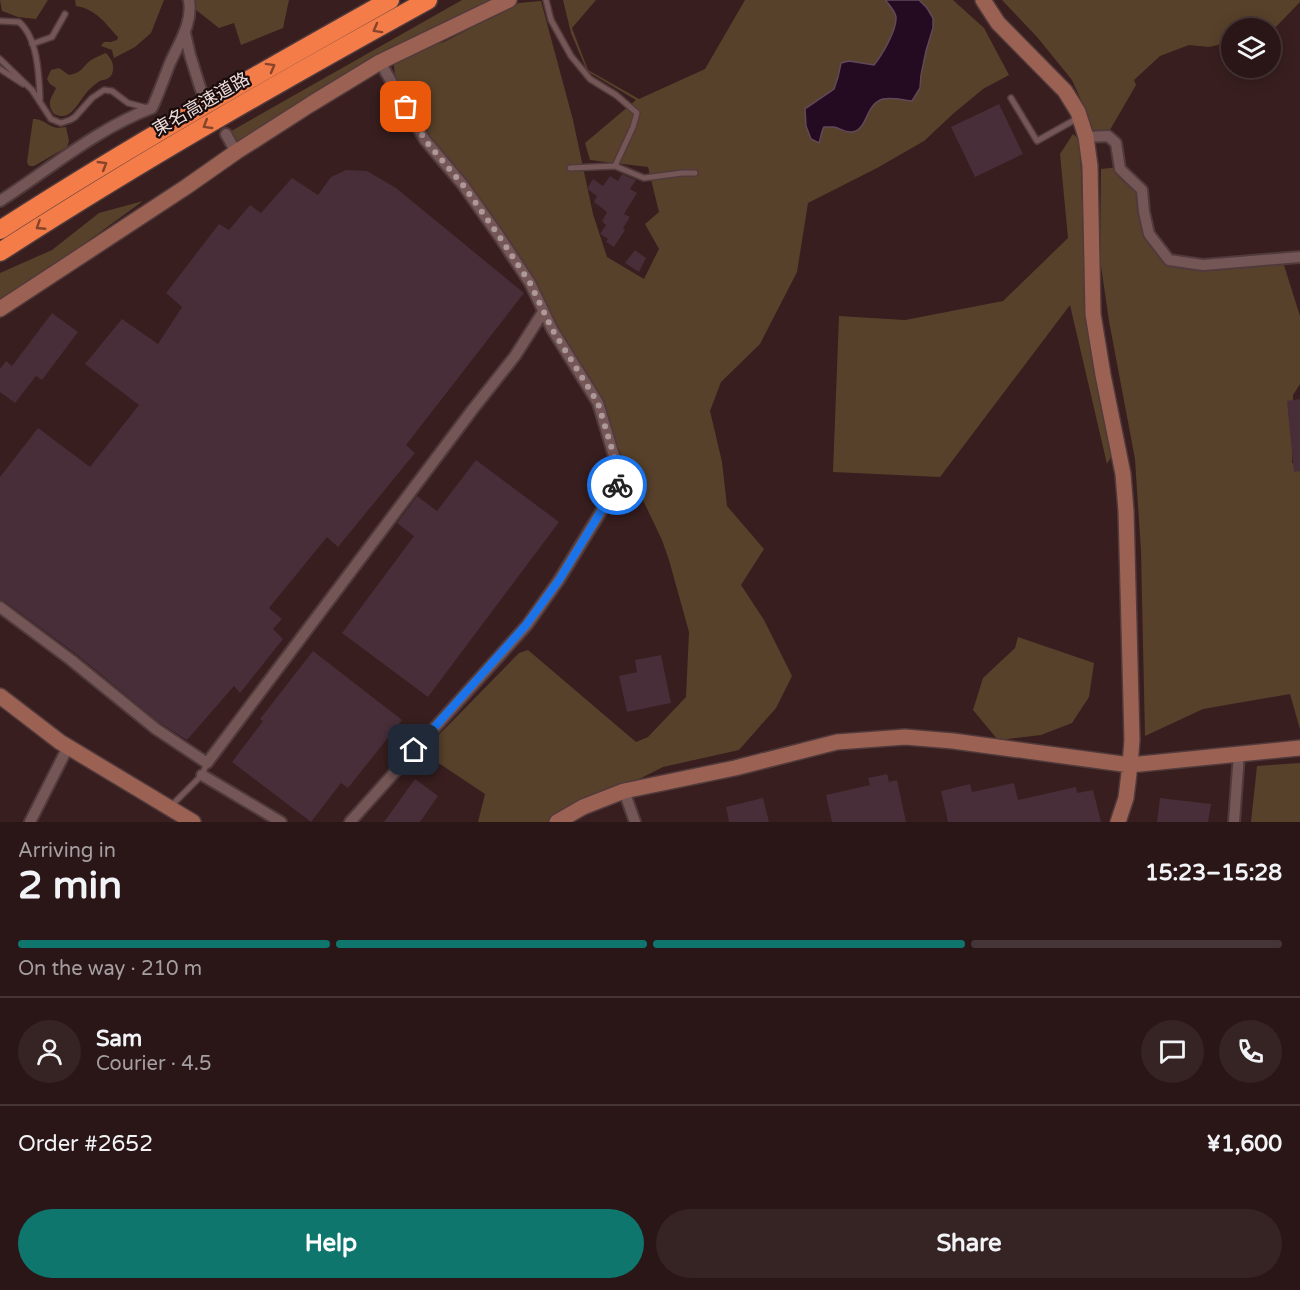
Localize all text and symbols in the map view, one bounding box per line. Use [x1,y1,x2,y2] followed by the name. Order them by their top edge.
[1221,18,1281,78] map controls
[1221,18,1281,78] button: layers
[373,21,383,33] one-way arrow
[265,62,275,74] one-way arrow
[149,67,253,141] street label: 東名高速道路
[380,81,431,132] pin
[389,90,422,123] icon: bag
[203,117,213,129] one-way arrow
[97,161,107,173] one-way arrow
[36,218,47,229] one-way arrow
[587,455,647,515] courier
[601,469,634,502] icon: bike
[388,724,439,775] pin
[397,733,430,766] icon: home
[18,839,116,863] text: Arriving in
[1145,860,1282,886] text: 15:23–15:28
[18,862,122,909] text: 2 min
[18,957,202,981] text: On the way · 210 m
[18,1020,81,1083] button: person
[1141,1020,1204,1083] button: chat
[1219,1020,1282,1083] button: phone
[96,1026,142,1052] text: Sam
[96,1052,211,1076] text: Courier · 4.5
[18,1131,153,1157] text: Order #2652
[1207,1131,1282,1157] text: ¥1,600
[18,1209,644,1278] button: Help
[656,1209,1282,1278] button: Share

